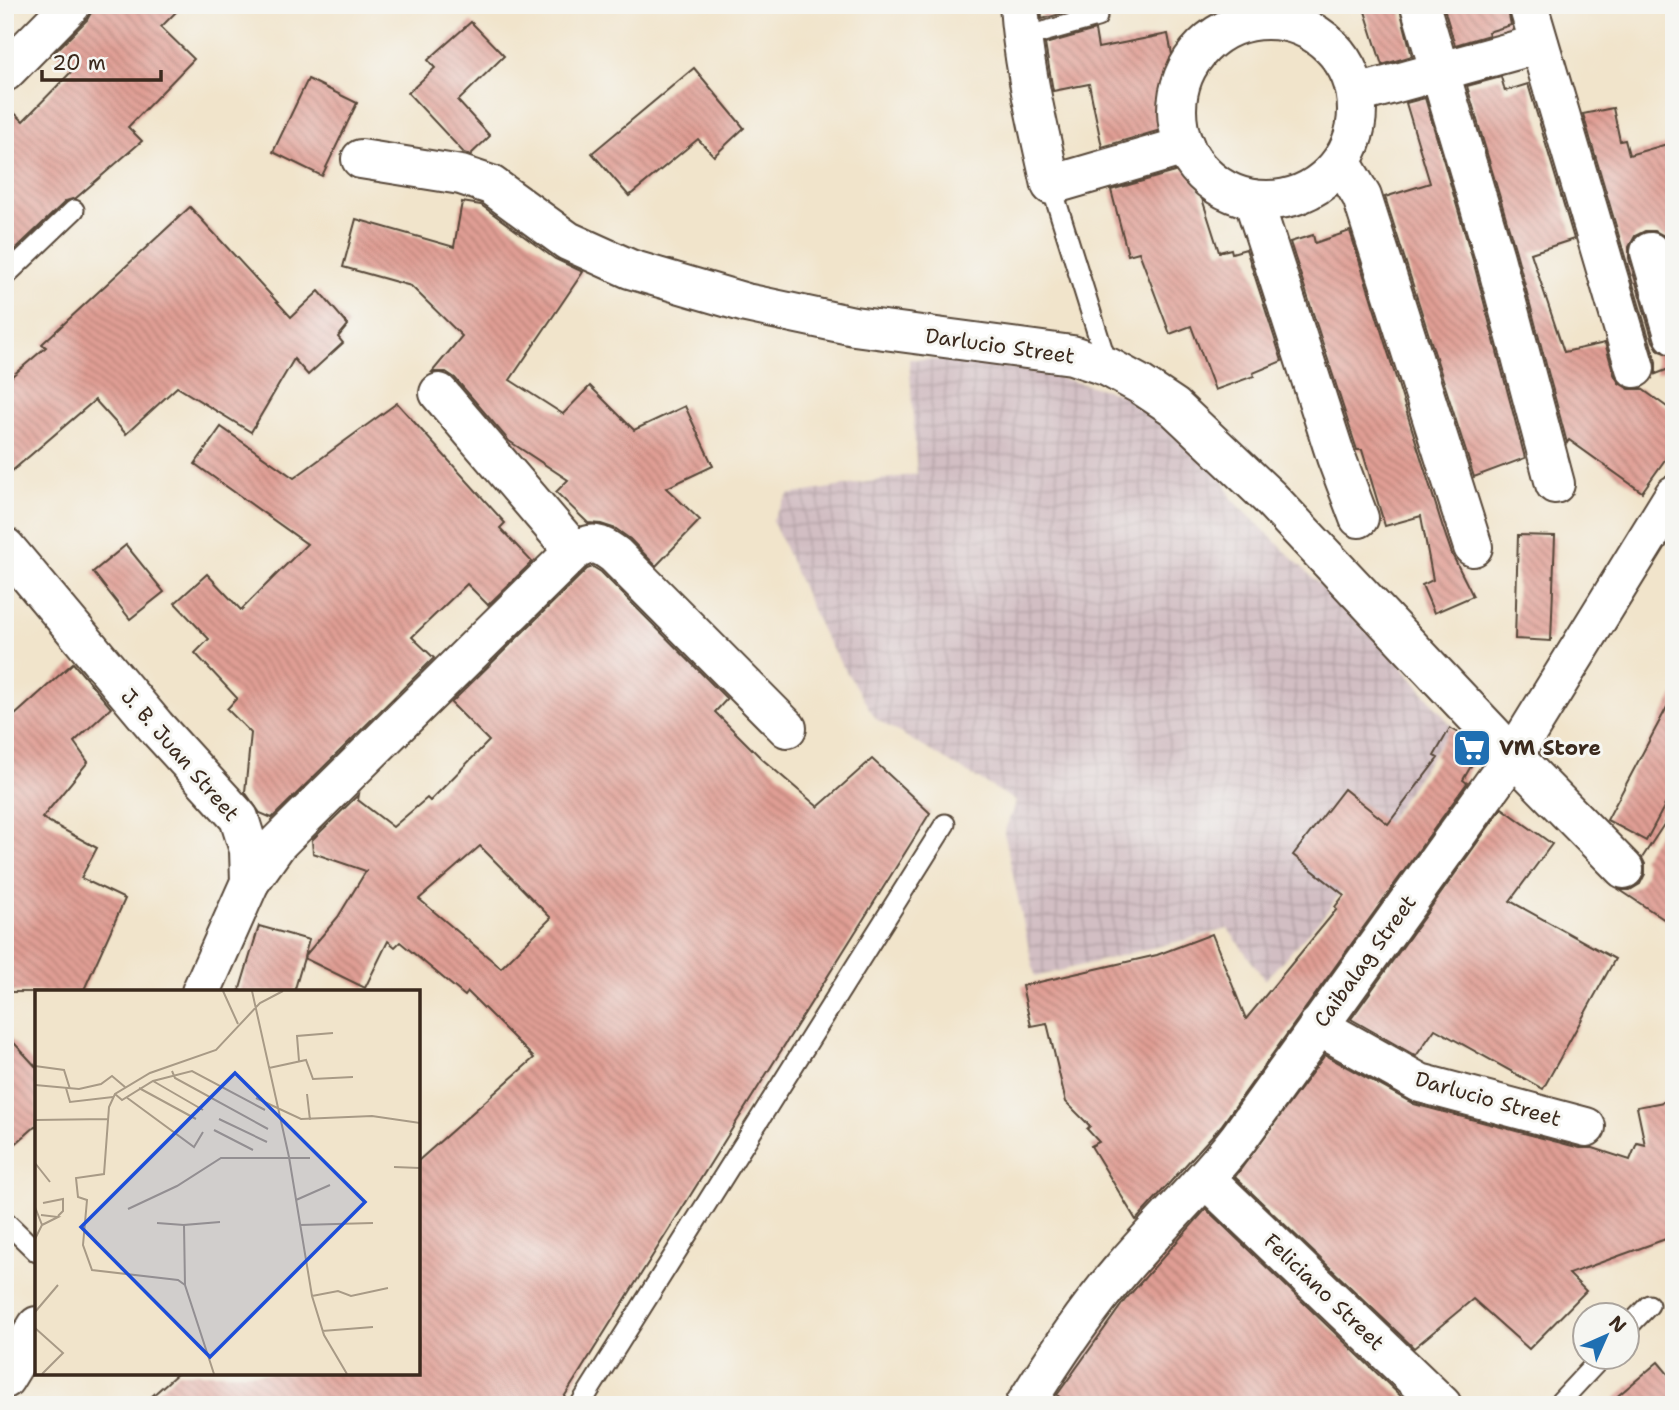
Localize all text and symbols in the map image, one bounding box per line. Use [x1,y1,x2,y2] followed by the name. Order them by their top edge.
[42,38,161,82] scale bar
[52,49,106,77] text: 20 m
[923,322,1077,370] street label: Darlucio Street
[115,683,245,827] street label: J. B. Juan Street
[1451,727,1493,769] supermarket icon: VM Store
[1499,734,1601,762] place label: VM Store
[1307,889,1423,1033] street label: Caibalag Street
[35,990,420,1375] inset map
[1412,1065,1564,1133] street label: Darlucio Street
[1258,1227,1390,1357] street label: Feliciano Street
[1570,1302,1640,1372] north arrow
[1604,1310,1632,1338] text: N

